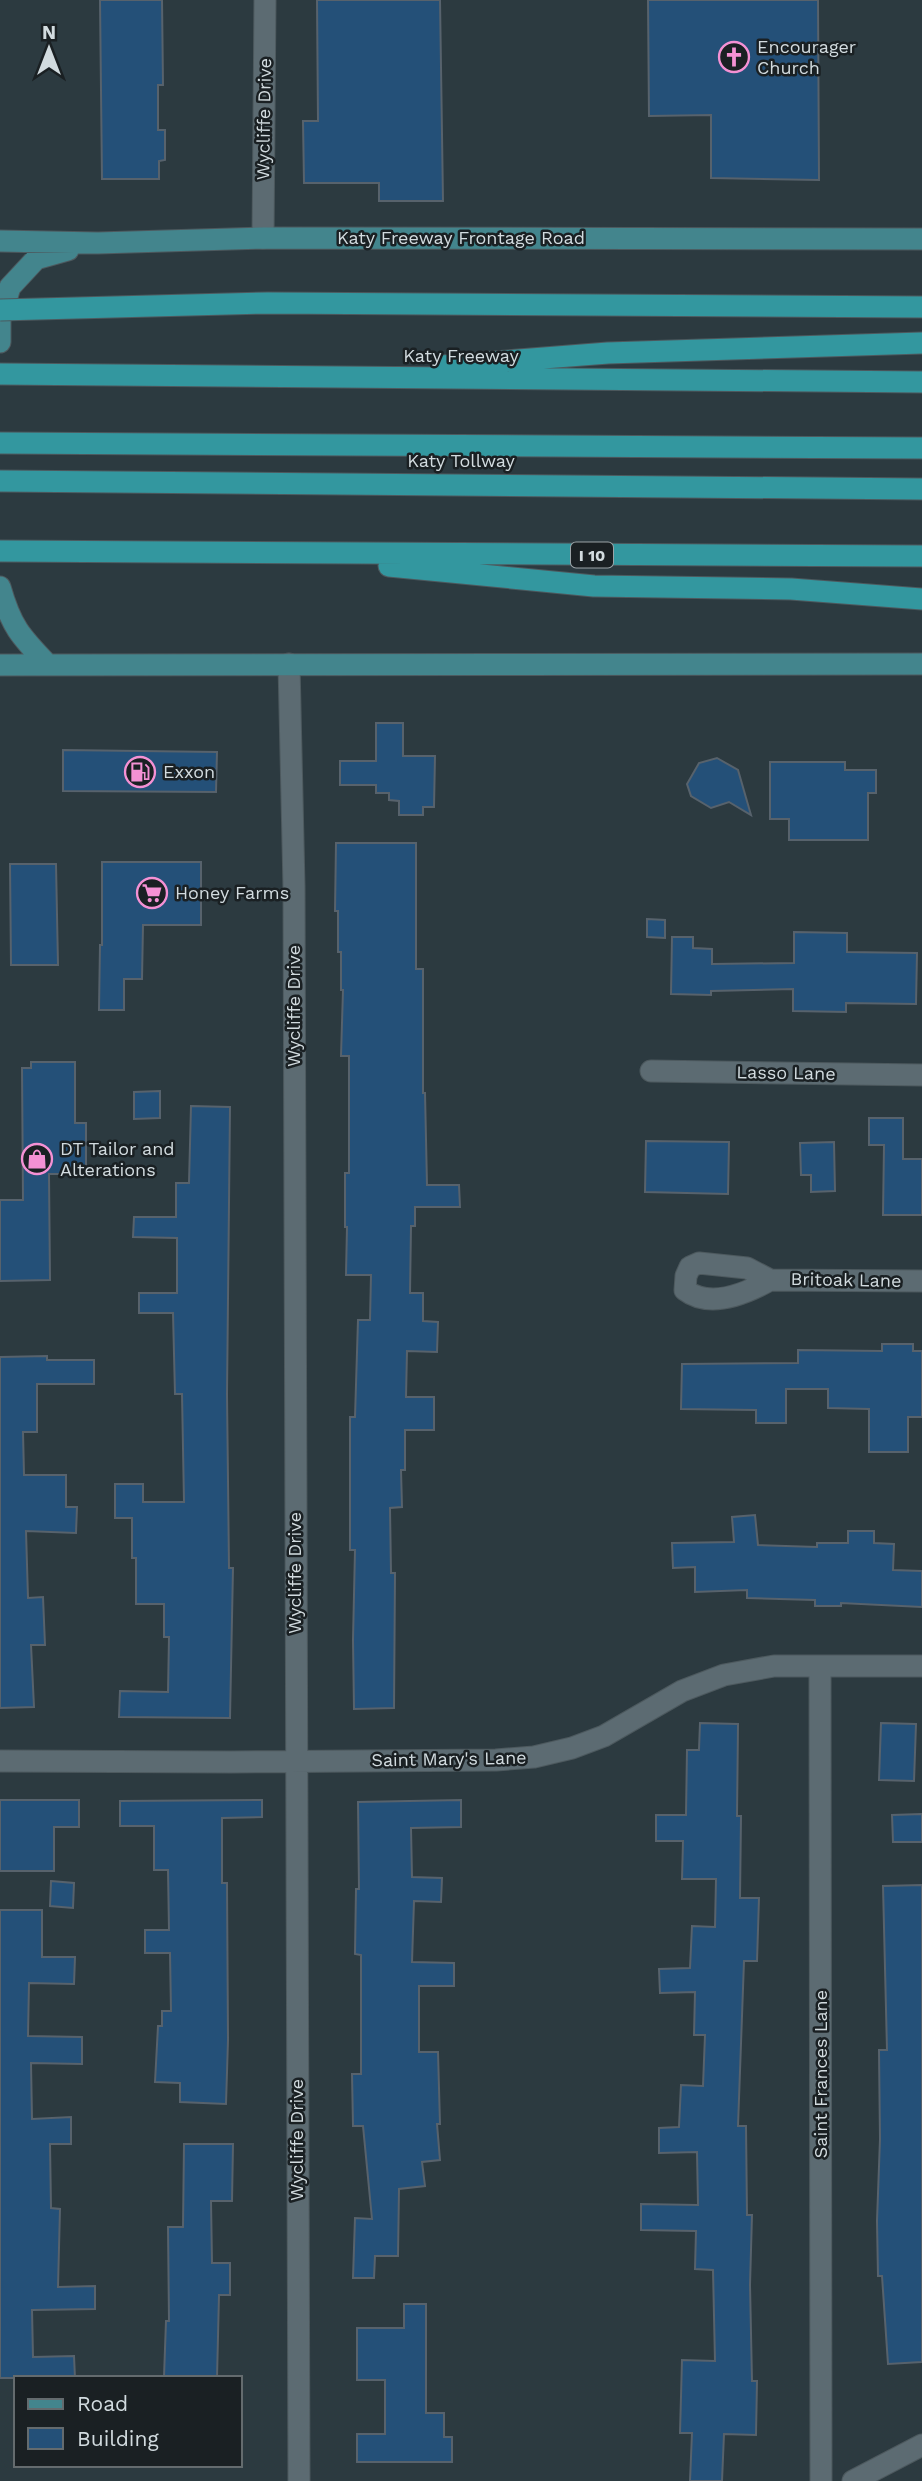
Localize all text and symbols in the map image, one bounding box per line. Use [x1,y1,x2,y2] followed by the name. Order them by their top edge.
[14,14,84,84] north arrow
[42,21,56,44] text: N
[757,36,856,78] place label: Encourager Church
[717,40,751,74] church icon: Encourager Church
[252,58,275,180] street label: Wycliffe Drive
[337,227,585,248] street label: Katy Freeway Frontage Road
[403,345,519,366] street label: Katy Freeway
[407,450,516,471] street label: Katy Tollway
[571,542,613,568] road number: I 10
[123,755,157,789] fuel station icon: Exxon
[163,761,215,782] place label: Exxon
[135,876,169,910] supermarket icon: Honey Farms
[175,882,289,903] place label: Honey Farms
[283,945,304,1067] street label: Wycliffe Drive
[736,1061,836,1084] street label: Lasso Lane
[60,1138,175,1180] place label: DT Tailor and Alterations
[20,1142,54,1176] shop icon: DT Tailor and Alterations
[790,1268,902,1291] street label: Britoak Lane
[284,1512,305,1634] street label: Wycliffe Drive
[371,1747,527,1770] street label: Saint Mary's Lane
[810,1990,831,2158] street label: Saint Frances Lane
[286,2079,307,2201] street label: Wycliffe Drive
[14,2376,242,2467] legend
[77,2391,128,2416] text: Road
[77,2426,159,2451] text: Building

